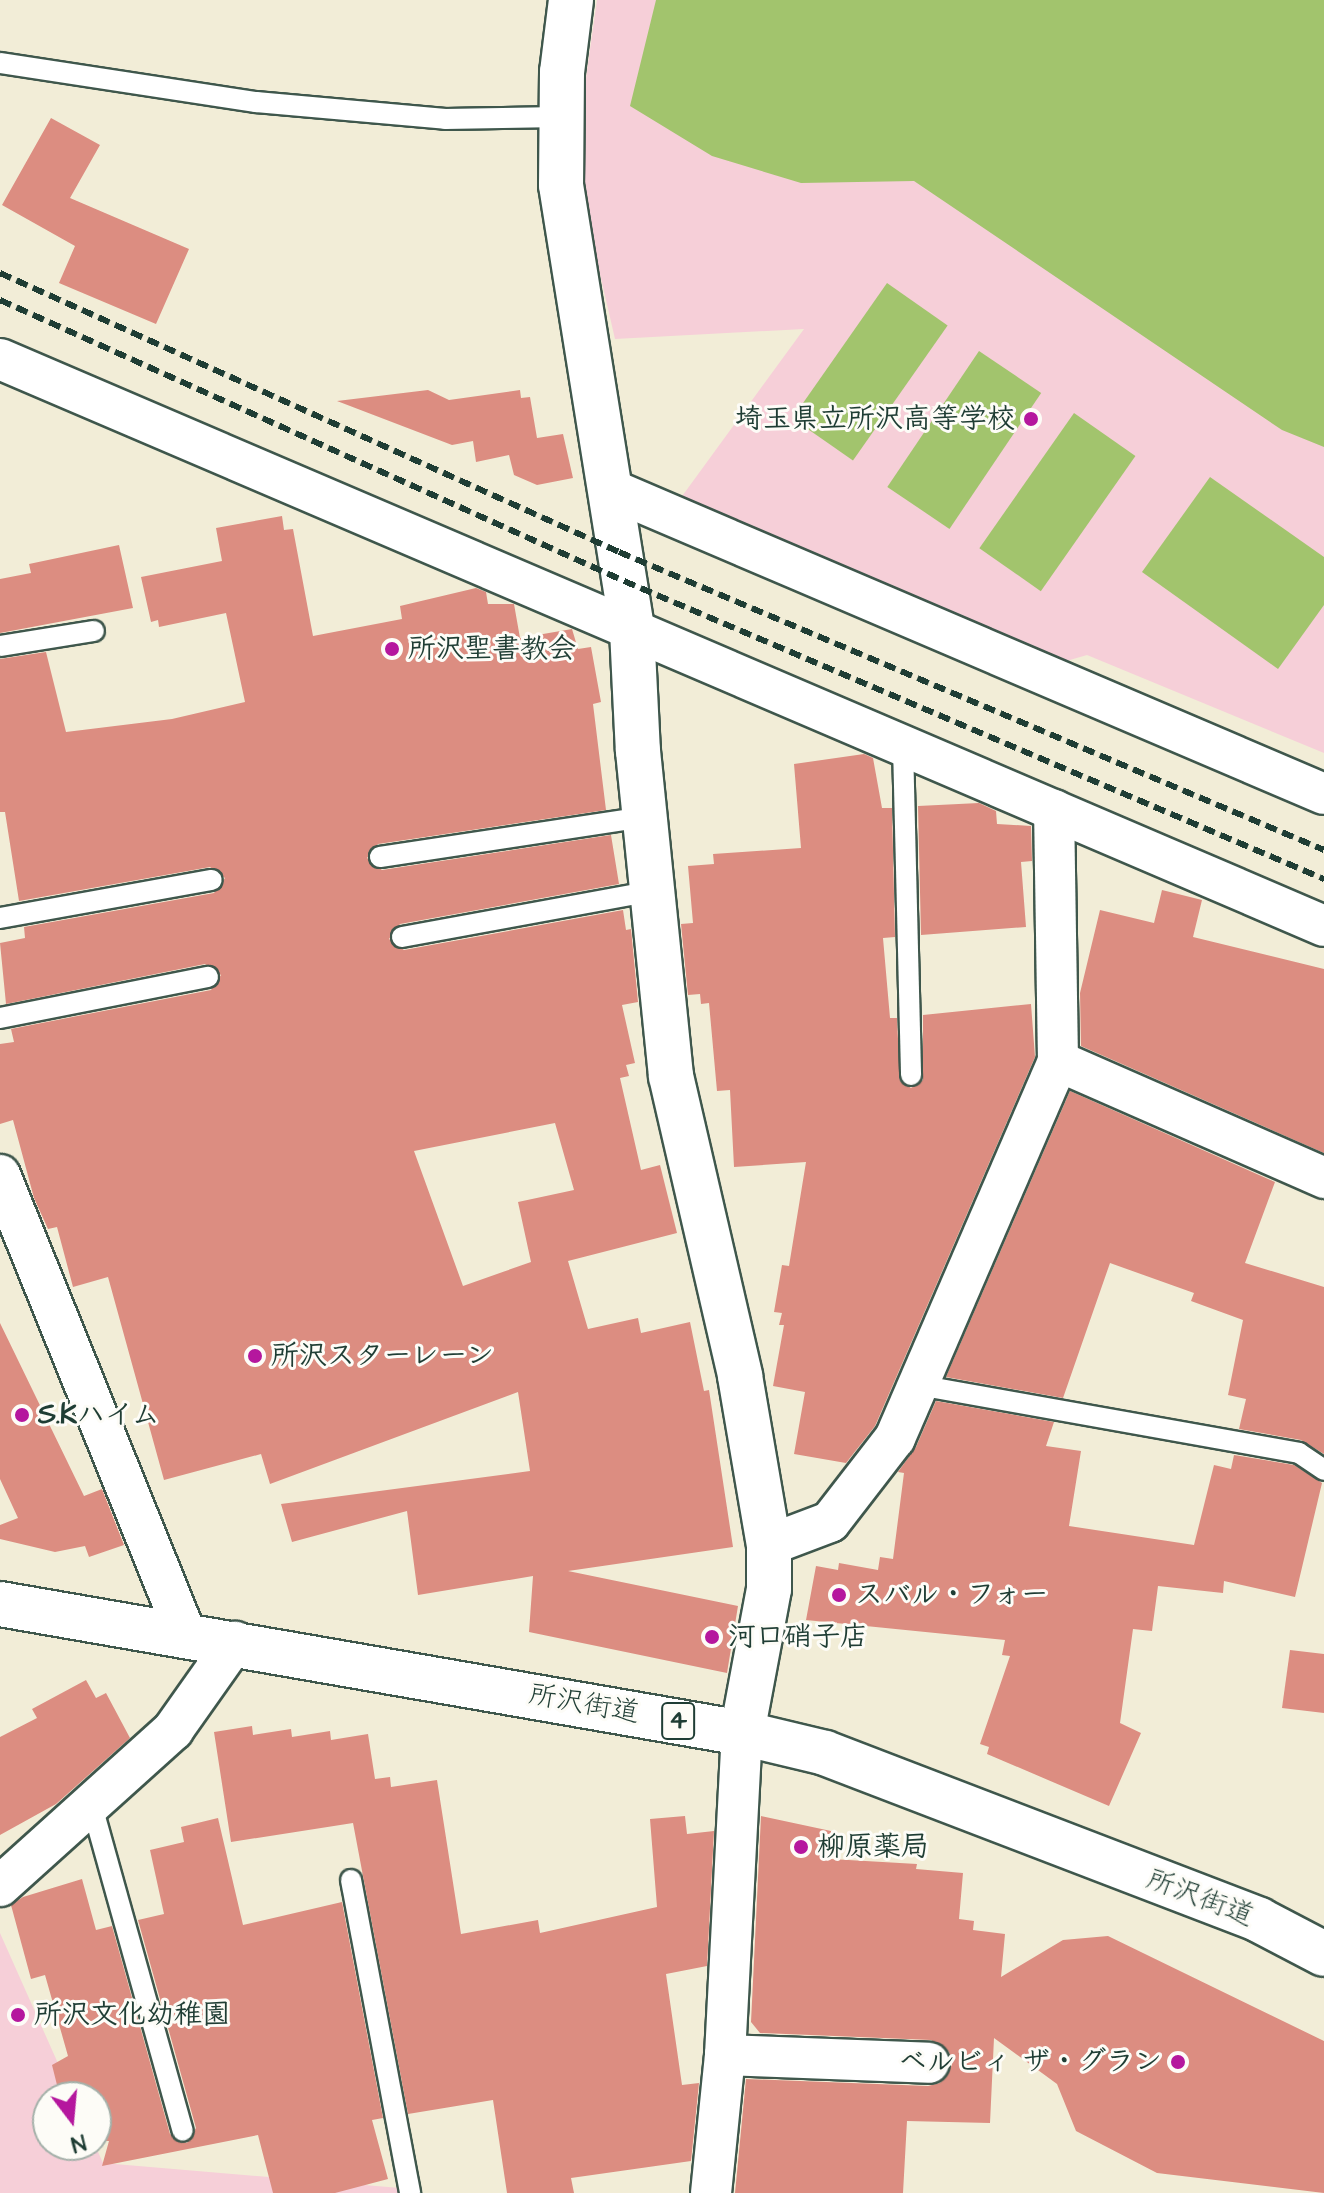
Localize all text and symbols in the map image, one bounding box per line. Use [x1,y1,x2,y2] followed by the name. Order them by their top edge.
[735,402,1015,436] place label: 埼玉県立所沢高等学校
[1022,410,1040,428] marker: 埼玉県立所沢高等学校
[408,632,576,666] place label: 所沢聖書教会
[383,640,401,658] marker: 所沢聖書教会
[271,1339,496,1373] place label: 所沢スターレーン
[246,1347,264,1365] marker: 所沢スターレーン
[38,1398,161,1432] place label: S.Kハイム
[13,1406,31,1424] marker: S.Kハイム
[855,1578,1051,1612] place label: スバル・フォー
[830,1586,848,1604] marker: スバル・フォー
[728,1620,868,1654] place label: 河口硝子店
[703,1628,721,1646] marker: 河口硝子店
[526,1678,642,1730] street label: 所沢街道
[660,1699,696,1743] road number: 4
[817,1830,929,1864] place label: 柳原薬局
[792,1838,810,1856] marker: 柳原薬局
[1142,1862,1258,1934] street label: 所沢街道
[34,1998,230,2032] place label: 所沢文化幼稚園
[9,2006,27,2024] marker: 所沢文化幼稚園
[899,2045,1162,2079] place label: ベルビィ ザ・グラン
[1169,2053,1187,2071] marker: ベルビィ ザ・グラン
[32,2081,112,2161] north arrow
[67,2126,89,2159] text: N

